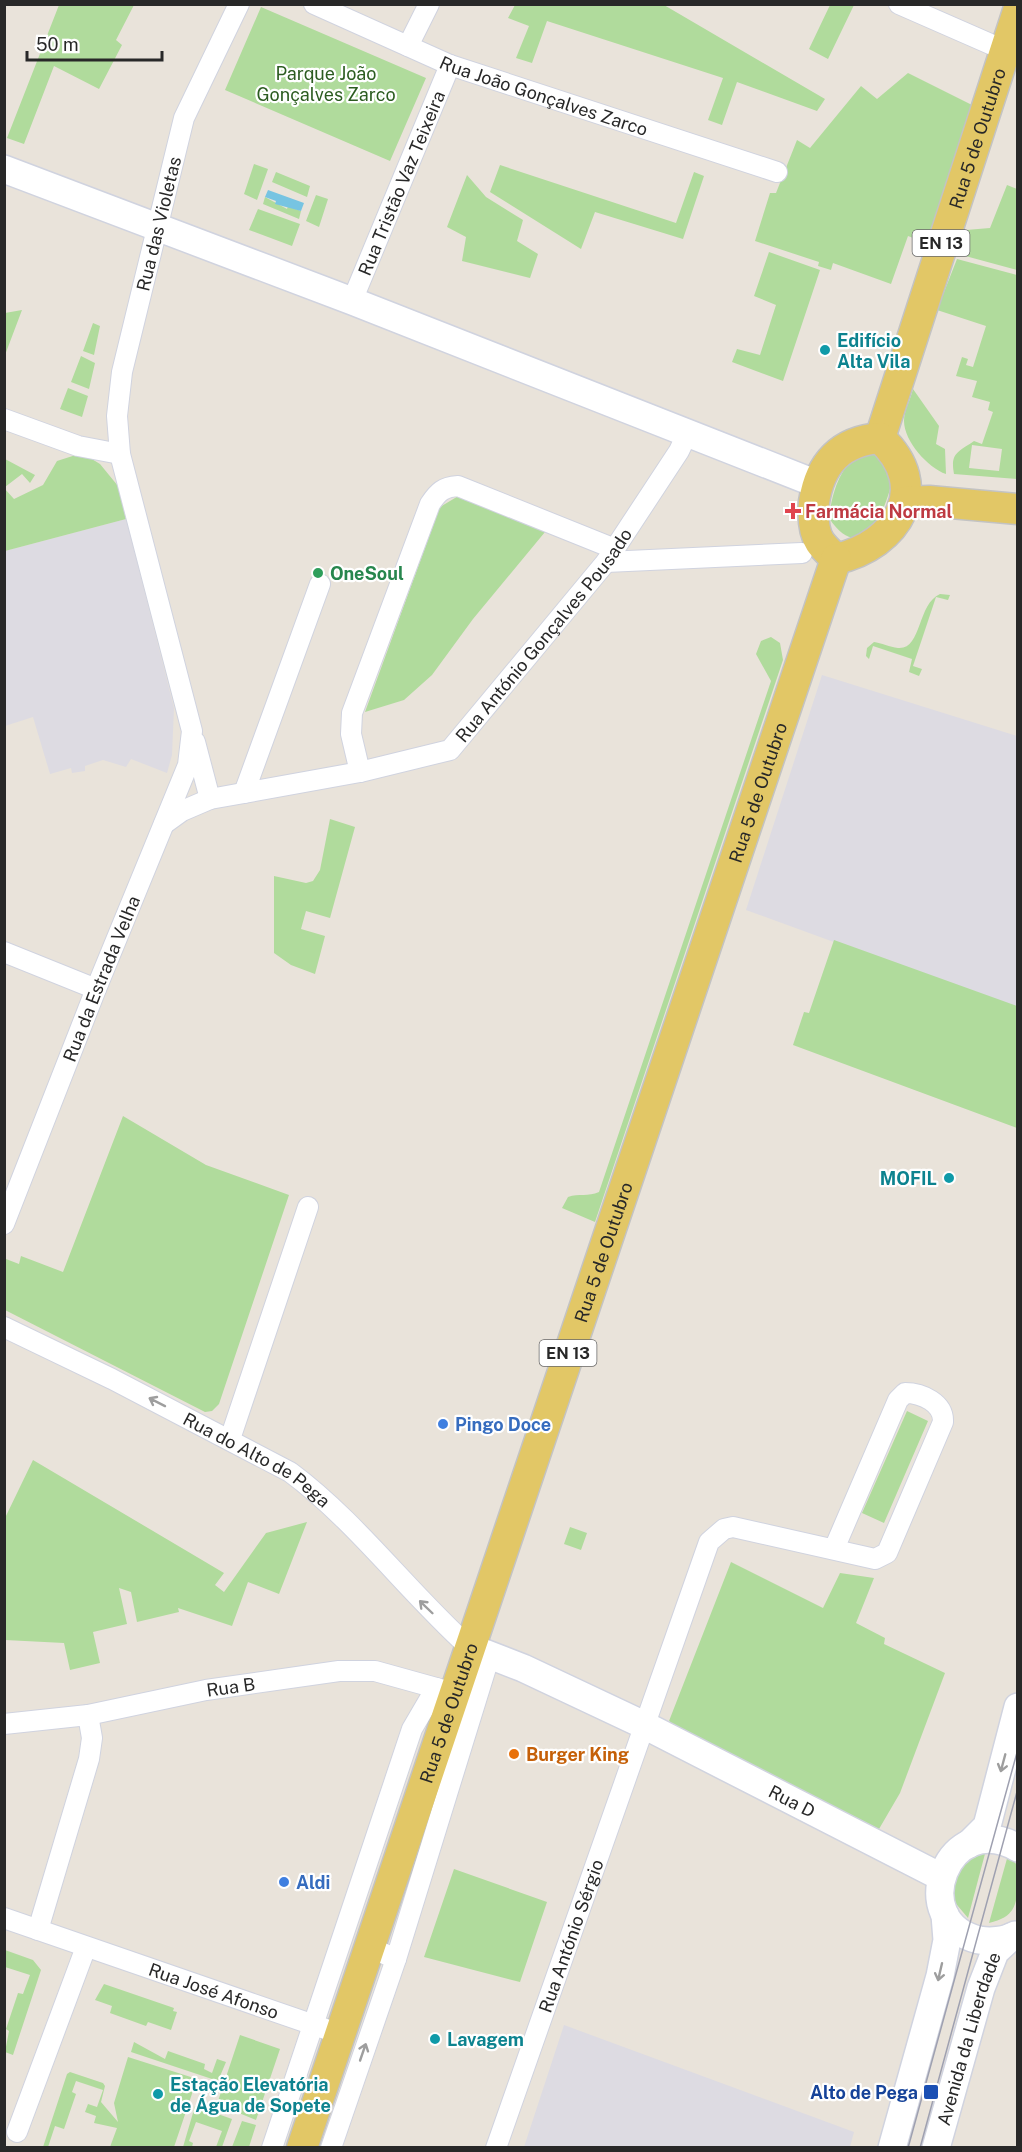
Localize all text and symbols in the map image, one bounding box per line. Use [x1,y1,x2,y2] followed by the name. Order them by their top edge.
[27,24,162,62] scale bar
[36,34,79,55] text: 50 m
[437,51,651,140] street label: Rua João Gonçalves Zarco
[256,63,396,105] park label: Parque João Gonçalves Zarco
[944,65,1009,211] street label: Rua 5 de Outubro
[353,87,449,278] street label: Rua Tristão Vaz Teixeira
[132,154,185,293] street label: Rua das Violetas
[912,230,970,256] road number: EN 13
[837,330,910,372] place label: Edifício Alta Vila
[818,343,832,357] marker: Edifício Alta Vila
[805,501,952,522] place label: Farmácia Normal
[786,504,800,518] marker: Farmácia Normal
[451,524,636,746] street label: Rua António Gonçalves Pousado
[330,563,404,584] place label: OneSoul
[311,566,325,580] marker: OneSoul
[724,720,791,865] street label: Rua 5 de Outubro
[58,892,144,1064] street label: Rua da Estrada Velha
[880,1168,937,1189] place label: MOFIL
[942,1171,956,1185] marker: MOFIL
[570,1179,636,1325] street label: Rua 5 de Outubro
[540,1340,596,1366] road number: EN 13
[149,1396,167,1407] one-way arrow
[180,1408,335,1511] street label: Rua do Alto de Pega
[455,1414,551,1435] place label: Pingo Doce
[436,1417,450,1431] marker: Pingo Doce
[419,1600,434,1614] one-way arrow
[415,1640,482,1786] street label: Rua 5 de Outubro
[205,1673,256,1700] street label: Rua B
[526,1744,629,1765] place label: Burger King
[507,1747,521,1761] marker: Burger King
[996,1753,1008,1772] one-way arrow
[765,1780,819,1821] street label: Rua D
[534,1856,607,2015] street label: Rua António Sérgio
[296,1872,330,1893] place label: Aldi
[277,1875,291,1889] marker: Aldi
[932,1949,1005,2128] street label: Avenida da Liberdade
[146,1958,282,2023] street label: Rua José Afonso
[934,1963,946,1982] one-way arrow
[447,2029,524,2050] place label: Lavagem
[428,2032,442,2046] marker: Lavagem
[358,2043,369,2062] one-way arrow
[170,2074,331,2116] place label: Estação Elevatória de Água de Sopete
[810,2082,918,2103] place label: Alto de Pega
[922,2083,940,2101] marker: Alto de Pega
[151,2087,165,2101] marker: Estação Elevatória de Água de Sopete

